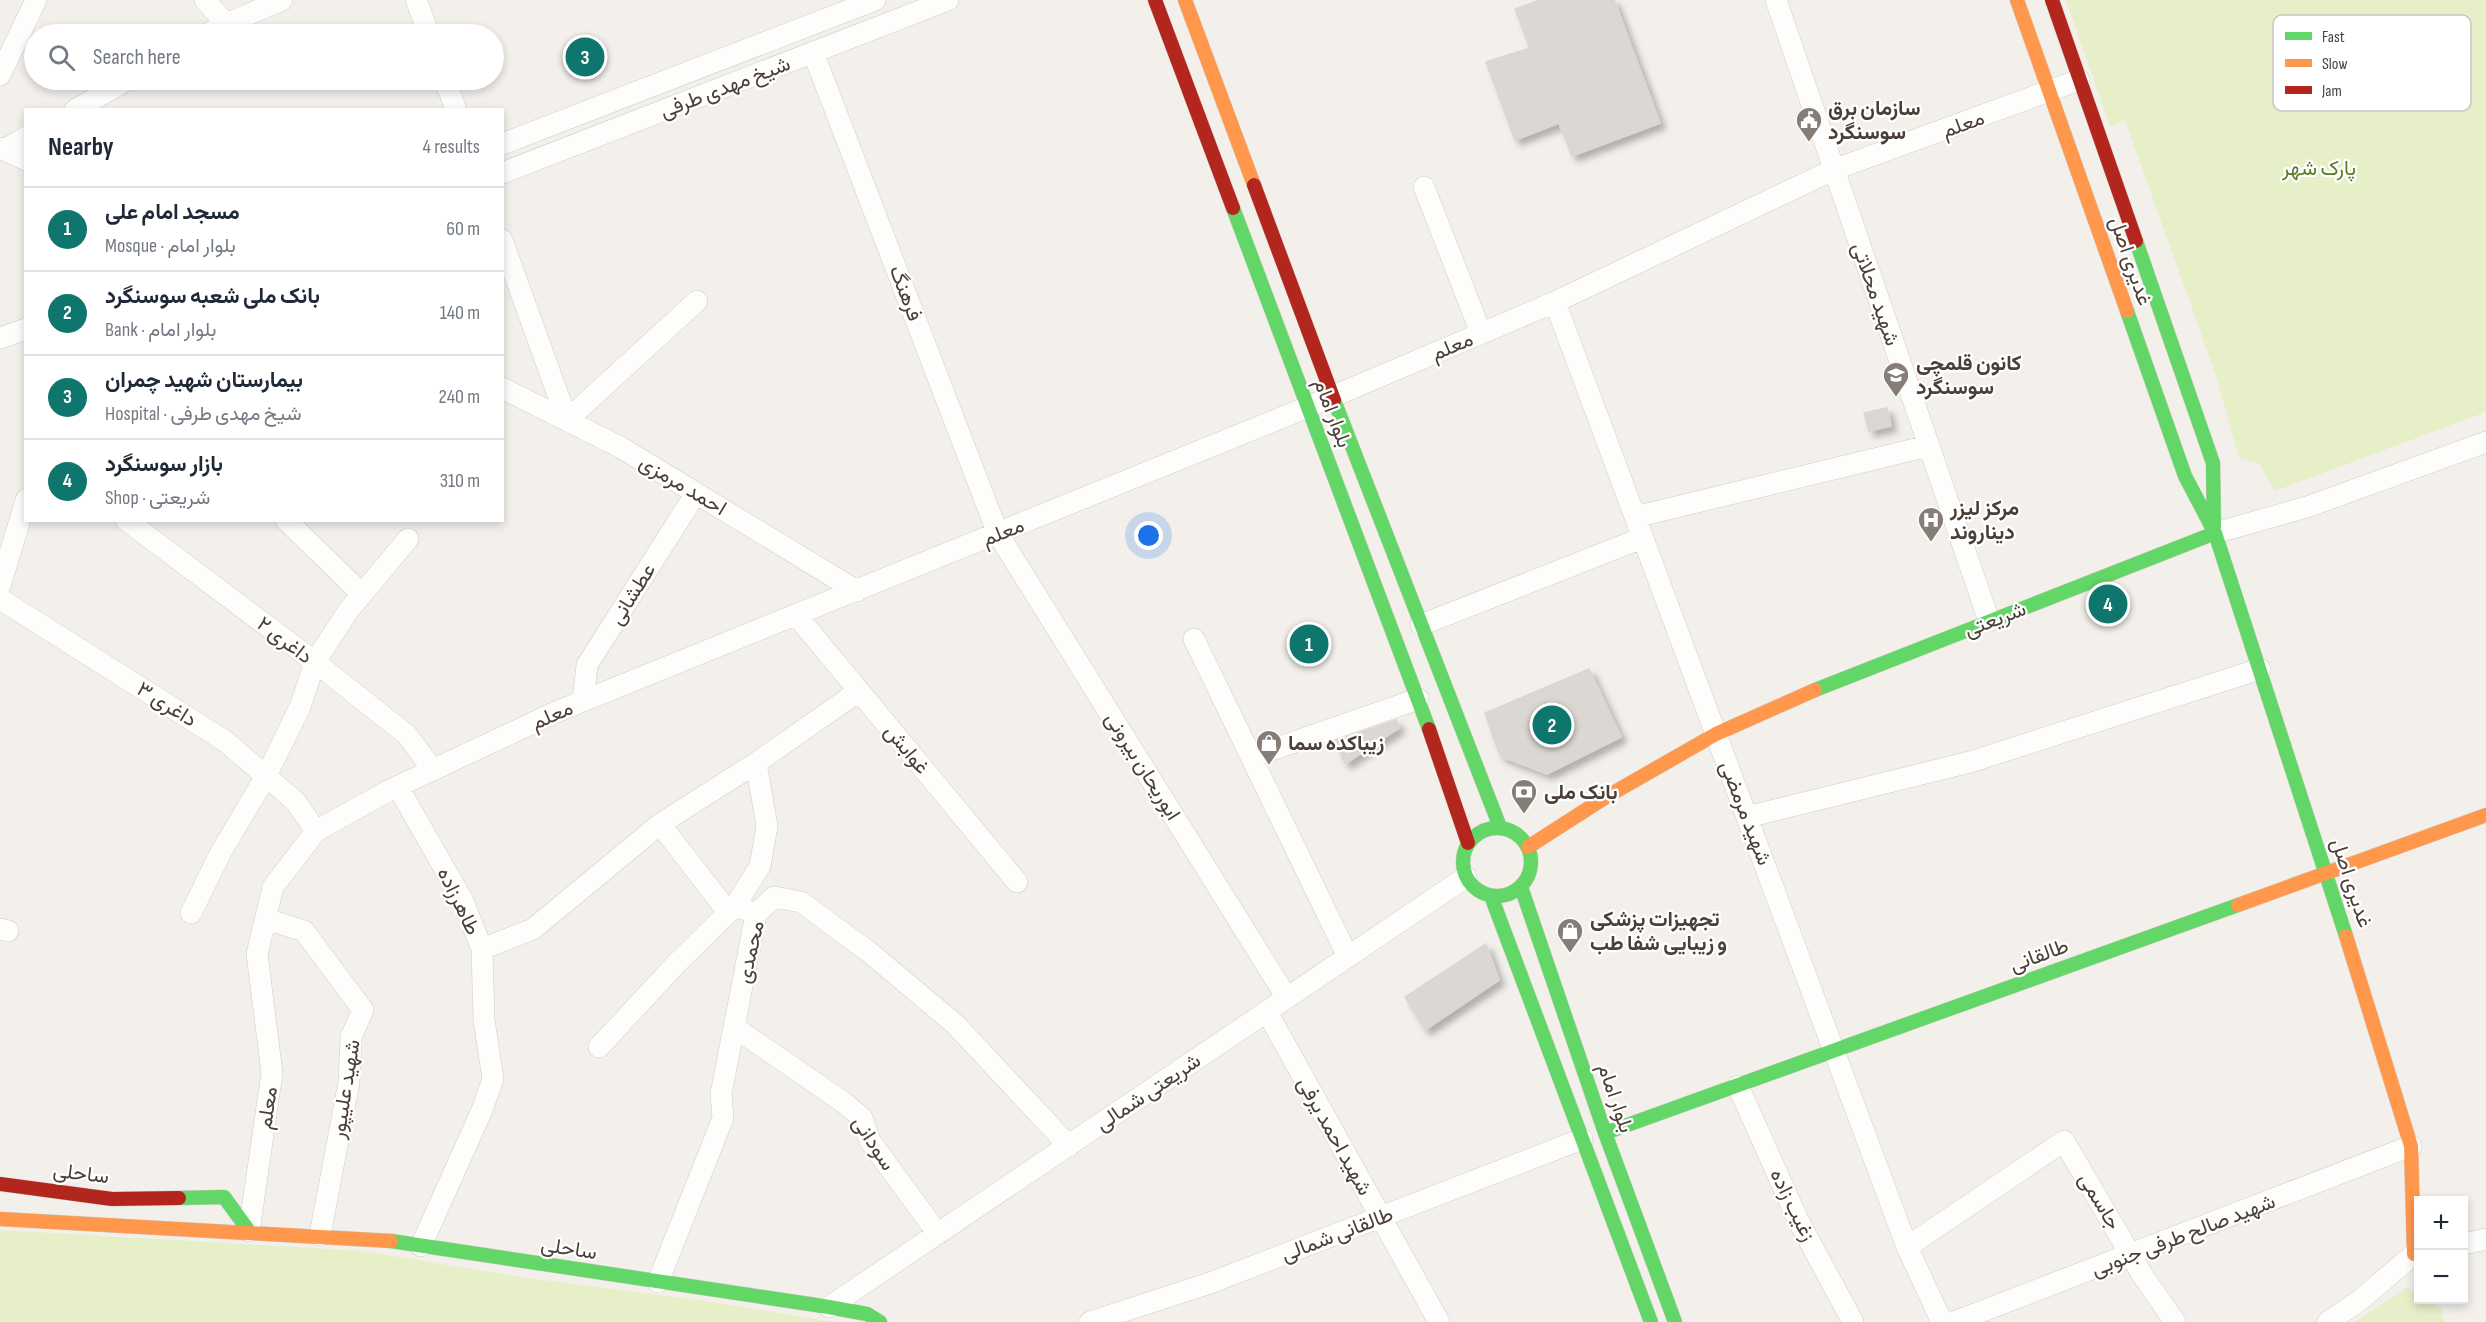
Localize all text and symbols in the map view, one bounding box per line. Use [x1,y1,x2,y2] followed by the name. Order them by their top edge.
[2273,15,2471,111] legend
[24,24,504,90] search box
[2322,28,2345,47] text: Fast
[566,34,604,80] pin: 3
[45,41,78,74] icon: search
[93,44,180,71] text: Search here
[656,51,794,125] street label: شیخ مهدی طرفی
[2322,55,2347,74] text: Slow
[2321,82,2342,101] text: Jam
[1828,96,1921,145] place label: سازمان برق سوسنگرد
[1794,105,1824,143] public building icon: سازمان برق سوسنگرد
[1939,105,1988,145] street label: معلم
[48,132,114,163] text: Nearby
[423,135,480,159] text: 4 results
[2281,156,2356,182] park label: پارک شهر
[105,199,240,226] text: مسجد امام علی
[2104,214,2157,309] street label: غدیری اصل
[64,217,71,241] text: 1
[446,217,480,241] text: 60 m
[105,234,236,258] text: Mosque · بلوار امام
[1846,239,1905,349] street label: شهید محلاتی
[884,262,928,325] street label: فرهنگ
[105,283,320,310] text: بانک ملی شعبه سوسنگرد
[63,301,72,325] text: 2
[440,301,480,325] text: 140 m
[105,318,216,342] text: Bank · بلوار امام
[1427,327,1477,367] street label: معلم
[1916,351,2022,400] place label: کانون قلمچی سوسنگرد
[1881,360,1911,398] school or university icon: کانون قلمچی سوسنگرد
[105,367,303,394] text: بیمارستان شهید چمران
[1307,375,1357,451] street label: بلوار امام
[63,385,72,409] text: 3
[439,385,480,409] text: 240 m
[105,402,302,426] text: Hospital · شیخ مهدی طرفی
[635,450,731,521] street label: احمد مرمزی
[105,451,223,478] text: بازار سوسنگرد
[63,469,72,493] text: 4
[440,469,480,493] text: 310 m
[105,486,210,510] text: Shop · شریعتی
[1949,496,2019,545] place label: مرکز لیزر دیناروند
[1916,505,1946,543] hospital icon: مرکز لیزر دیناروند
[978,513,1028,553] street label: معلم
[1134,521,1163,550] your location
[604,559,661,630] street label: عطشانی
[2088,582,2128,626] pin: 4
[1961,596,2030,643] street label: شریعتی
[252,611,317,669] street label: داغری ۲
[1290,622,1328,666] pin: 1
[132,676,201,733] street label: داغری ۳
[527,695,577,737] street label: معلم
[1532,702,1572,748] pin: 2
[1099,708,1186,825] street label: ابوریحان بیرونی
[879,719,935,779] street label: غوابش
[1254,728,1284,766] shop icon: زیباکده سما
[1288,731,1384,756] place label: زیباکده سما
[1714,757,1777,869] street label: شهید مرمضی
[1509,777,1539,815] bank icon: بانک ملی
[1544,780,1618,805] place label: بانک ملی
[2325,835,2378,931] street label: غدیری اصل
[432,863,486,939] street label: طاهرزاده
[1590,907,1727,956] place label: تجهیزات پزشکی و زیبایی شفا طب
[1555,916,1585,954] shop icon: تجهیزات پزشکی و زیبایی شفا طب
[731,918,770,986] street label: محمدی
[2006,933,2072,978] street label: طالقانی
[325,1038,367,1142] street label: شهید علیپور
[1091,1048,1206,1137] street label: شریعتی شمالی
[1591,1060,1639,1136] street label: بلوار امام
[1292,1073,1377,1200] street label: شهید احمد یرفی
[252,1085,284,1131] street label: معلم
[847,1111,901,1175] street label: سودانی
[51,1158,110,1189] street label: ساحلی
[1764,1165,1821,1245] street label: زغیب زاده
[2073,1168,2126,1234] street label: جاسمی
[2088,1189,2279,1283] street label: شهید صالح طرفی جنوبی
[2414,1196,2468,1304] map controls
[2414,1196,2468,1250] button: +
[1278,1202,1397,1267] street label: طالقانی شمالی
[539,1232,599,1265] street label: ساحلی
[2414,1250,2468,1304] button: −

